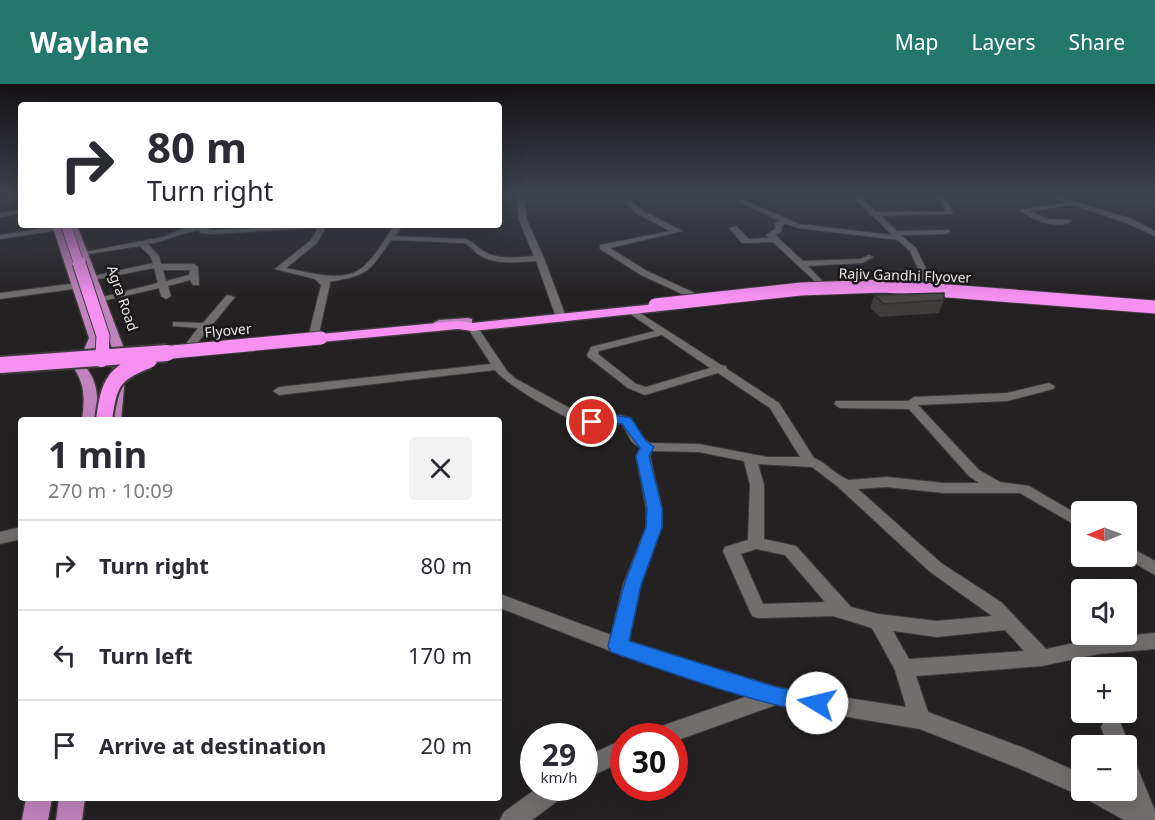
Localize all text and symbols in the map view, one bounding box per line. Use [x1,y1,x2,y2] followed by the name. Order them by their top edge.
[30,23,149,61] text: Waylane
[895,28,939,56] text: Map
[972,28,1036,56] text: Layers
[1069,28,1125,56] text: Share
[147,118,247,175] text: 80 m
[48,126,126,204] icon: right
[147,172,273,209] text: Turn right
[103,263,143,333] street label: Agra Road
[838,263,972,287] street label: Rajiv Gandhi Flyover
[204,318,252,342] street label: Flyover
[566,396,617,447] pin
[575,405,608,438] icon: arrive
[48,430,147,479] text: 1 min
[409,437,472,500] button: close
[48,477,173,504] text: 270 m · 10:09
[1071,501,1137,567] north arrow
[1071,501,1137,801] map controls
[48,549,81,582] icon: right
[99,550,209,580] text: Turn right
[421,550,472,580] text: 80 m
[1071,579,1137,645] button: sound
[48,639,81,672] icon: left
[99,640,193,670] text: Turn left
[408,640,472,670] text: 170 m
[1071,657,1137,723] button: +
[785,671,849,735] position arrow
[610,723,688,801] speed limit sign: 30
[48,729,81,762] icon: arrive
[99,730,326,760] text: Arrive at destination
[421,730,472,760] text: 20 m
[542,734,576,775] text: 29
[1071,735,1137,801] button: −
[541,767,577,787] text: km/h

